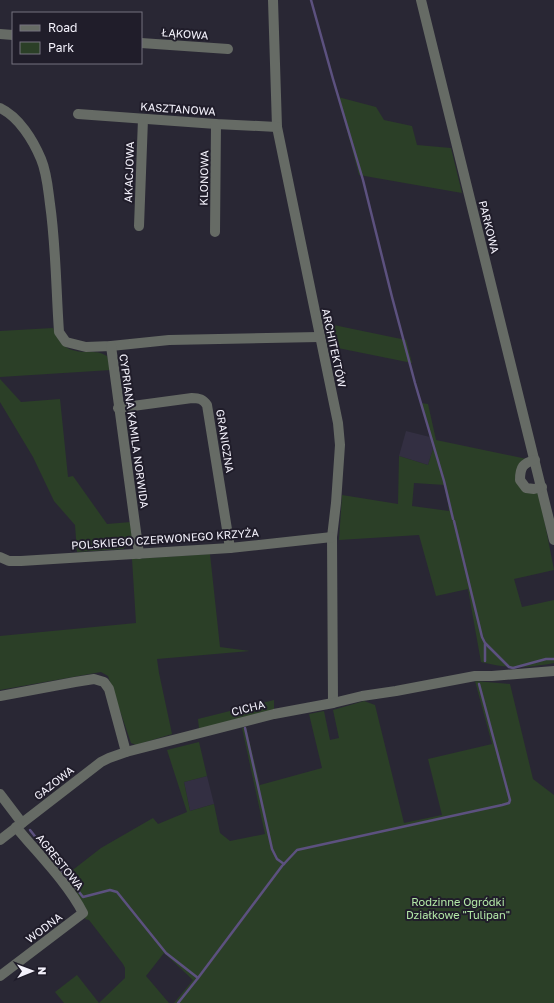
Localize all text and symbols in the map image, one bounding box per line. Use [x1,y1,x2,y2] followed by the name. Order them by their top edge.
[12,12,142,64] legend
[48,20,77,35] text: Road
[161,25,209,42] street label: ŁĄKOWA
[48,40,74,55] text: Park
[140,99,217,118] street label: KASZTANOWA
[121,141,136,203] street label: AKACJOWA
[197,150,210,206] street label: KLONOWA
[477,199,502,255] street label: PARKOWA
[320,307,349,389] street label: ARCHITEKTÓW
[117,353,152,510] street label: CYPRIANA KAMILA NORWIDA
[214,408,237,474] street label: GRANICZNA
[71,525,260,552] street label: POLSKIEGO CZERWONEGO KRZYŻA
[230,697,267,718] street label: CICHA
[31,763,77,802] street label: GAZOWA
[34,831,87,893] street label: AGRESTOWA
[406,895,510,921] park label: Rodzinne Ogródki Działkowe "Tulipan"
[23,909,65,945] street label: WODNA
[12,951,52,991] north arrow
[36,967,49,975] text: N

